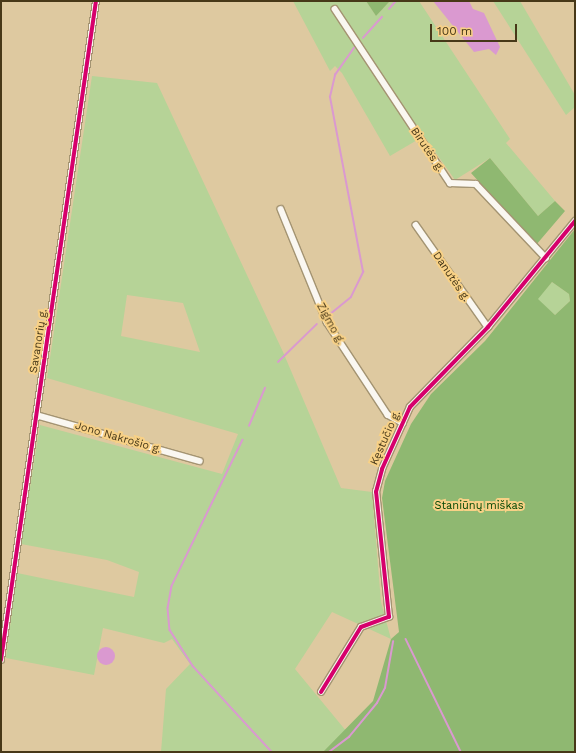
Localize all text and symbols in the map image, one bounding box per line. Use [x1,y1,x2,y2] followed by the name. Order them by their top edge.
[432,16,519,42] scale bar
[437,24,472,38] text: 100 m
[407,125,447,175] street label: Birutės g.
[430,250,472,304] street label: Danutės g.
[313,301,347,347] street label: Zigmo g.
[27,308,51,374] street label: Savanorių g.
[368,409,404,467] street label: Kęstučio g.
[73,419,163,457] street label: Jono Nakrošio g.
[434,499,524,513] park label: Staniūnų miškas

